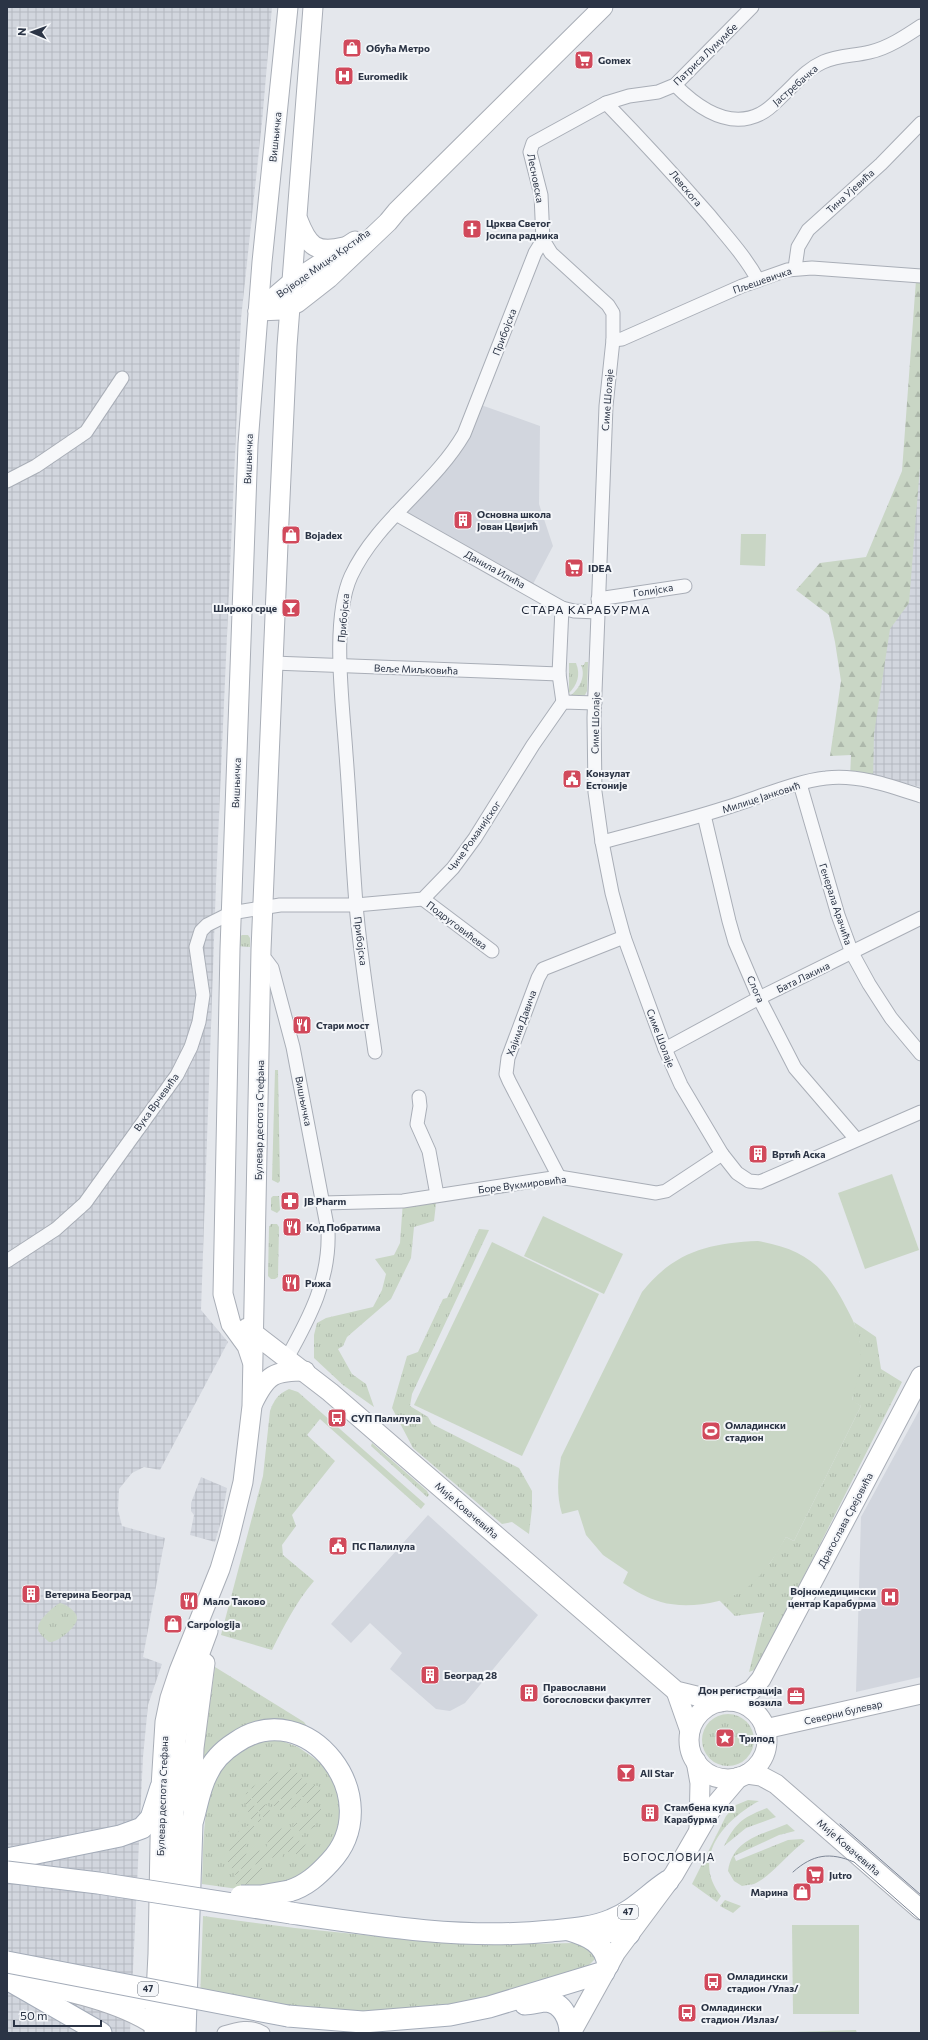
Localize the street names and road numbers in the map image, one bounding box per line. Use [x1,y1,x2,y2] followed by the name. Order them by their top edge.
[671,20,739,88] street label: Патриса Лумумбе
[770,62,820,108] street label: Јастребачка
[266,111,284,163] street label: Вишњичка
[525,152,547,204] street label: Лесновска
[823,166,877,216] street label: Тина Ујевића
[667,167,705,209] street label: Левскога
[274,226,372,300] street label: Војводе Мицка Крстића
[731,264,793,296] street label: Пљешевичка
[490,307,518,357] street label: Прибојска
[599,369,615,431] street label: Симе Шолаје
[241,434,255,484] street label: Вишњичка
[463,547,527,591] street label: Данила Илића
[632,581,674,599] street label: Голијска
[335,593,351,643] street label: Прибојска
[374,662,458,676] street label: Веље Миљковића
[588,692,602,754] street label: Симе Шолаје
[229,758,243,808] street label: Вишњичка
[720,779,802,815] street label: Милице Јанковић
[445,798,503,874] street label: Чиче Романијског
[817,862,855,946] street label: Генерала Арачића
[424,898,490,952] street label: Подруговићева
[352,916,370,966] street label: Прибојска
[774,959,832,995] street label: Бата Лакина
[745,974,767,1004] street label: Слога
[504,989,538,1057] street label: Хајима Давича
[644,1007,678,1069] street label: Симе Шолаје
[252,1060,266,1180] street label: Булевар деспота Стефана
[131,1071,181,1133] street label: Вука Врчевића
[293,1075,315,1127] street label: Вишњичка
[477,1173,567,1195] street label: Боре Вукмировића
[815,1470,875,1570] street label: Драгослава Срејовића
[433,1479,501,1541] street label: Мије Ковачевића
[803,1697,883,1727] street label: Северни булевар
[154,1736,170,1856] street label: Булевар деспота Стефана
[815,1816,883,1878] street label: Мије Ковачевића
[618,1905,638,1919] road number: 47
[138,1982,158,1996] road number: 47

